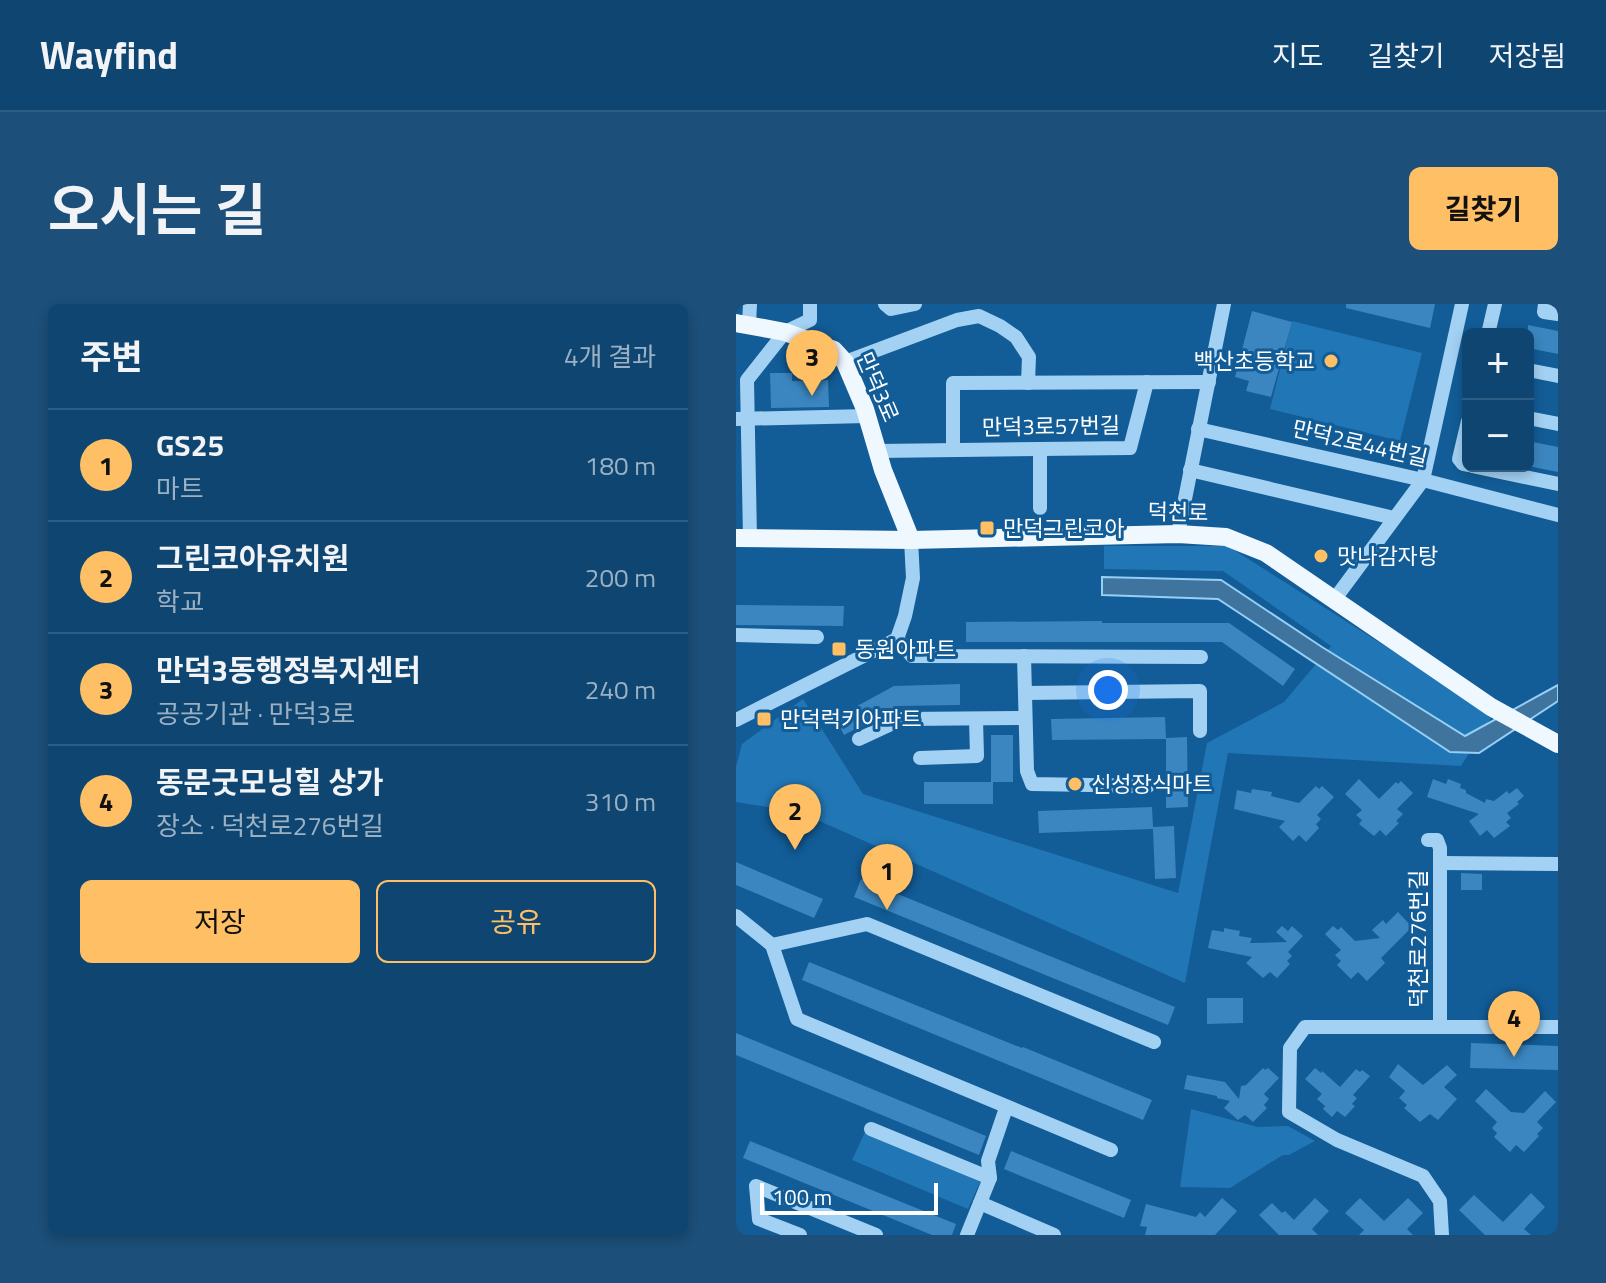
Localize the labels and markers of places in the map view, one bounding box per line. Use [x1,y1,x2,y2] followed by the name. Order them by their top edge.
[786,330,838,396] pin: 3
[1194,344,1315,378] place label: 백산초등학교
[1322,352,1340,370] marker: 백산초등학교
[1003,511,1124,545] place label: 만덕그린코아
[978,519,996,537] marker: 만덕그린코아
[1337,539,1438,573] place label: 맛나감자탕
[1312,547,1330,565] marker: 맛나감자탕
[855,632,956,666] place label: 동원아파트
[830,640,848,658] marker: 동원아파트
[780,702,922,736] place label: 만덕럭키아파트
[755,710,773,728] marker: 만덕럭키아파트
[1091,767,1212,801] place label: 신성장식마트
[1066,775,1084,793] marker: 신성장식마트
[769,784,821,850] pin: 2
[861,844,913,910] pin: 1
[1488,991,1540,1057] pin: 4

